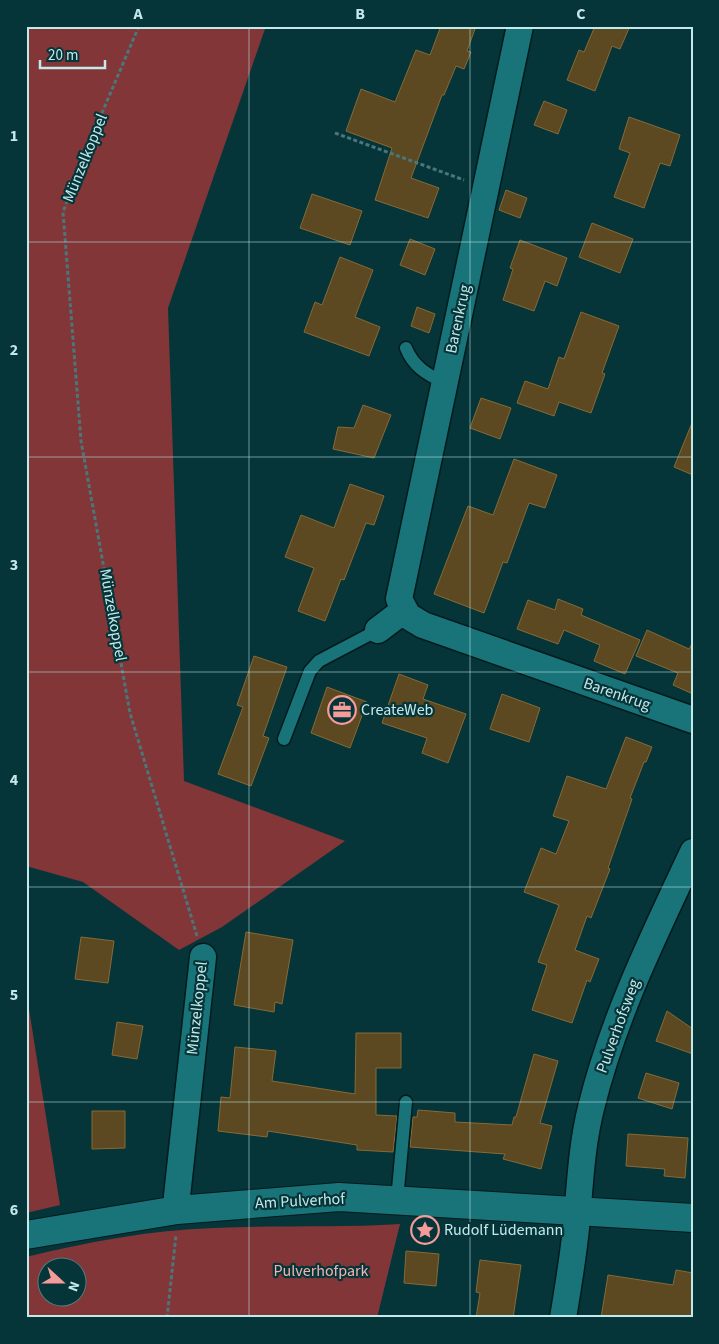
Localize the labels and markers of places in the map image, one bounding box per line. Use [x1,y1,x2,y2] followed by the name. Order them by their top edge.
[327,695,357,725] office icon: CreateWeb
[361,699,434,721] place label: CreateWeb
[410,1215,440,1245] place icon: Rudolf Lüdemann
[444,1219,563,1241] place label: Rudolf Lüdemann

